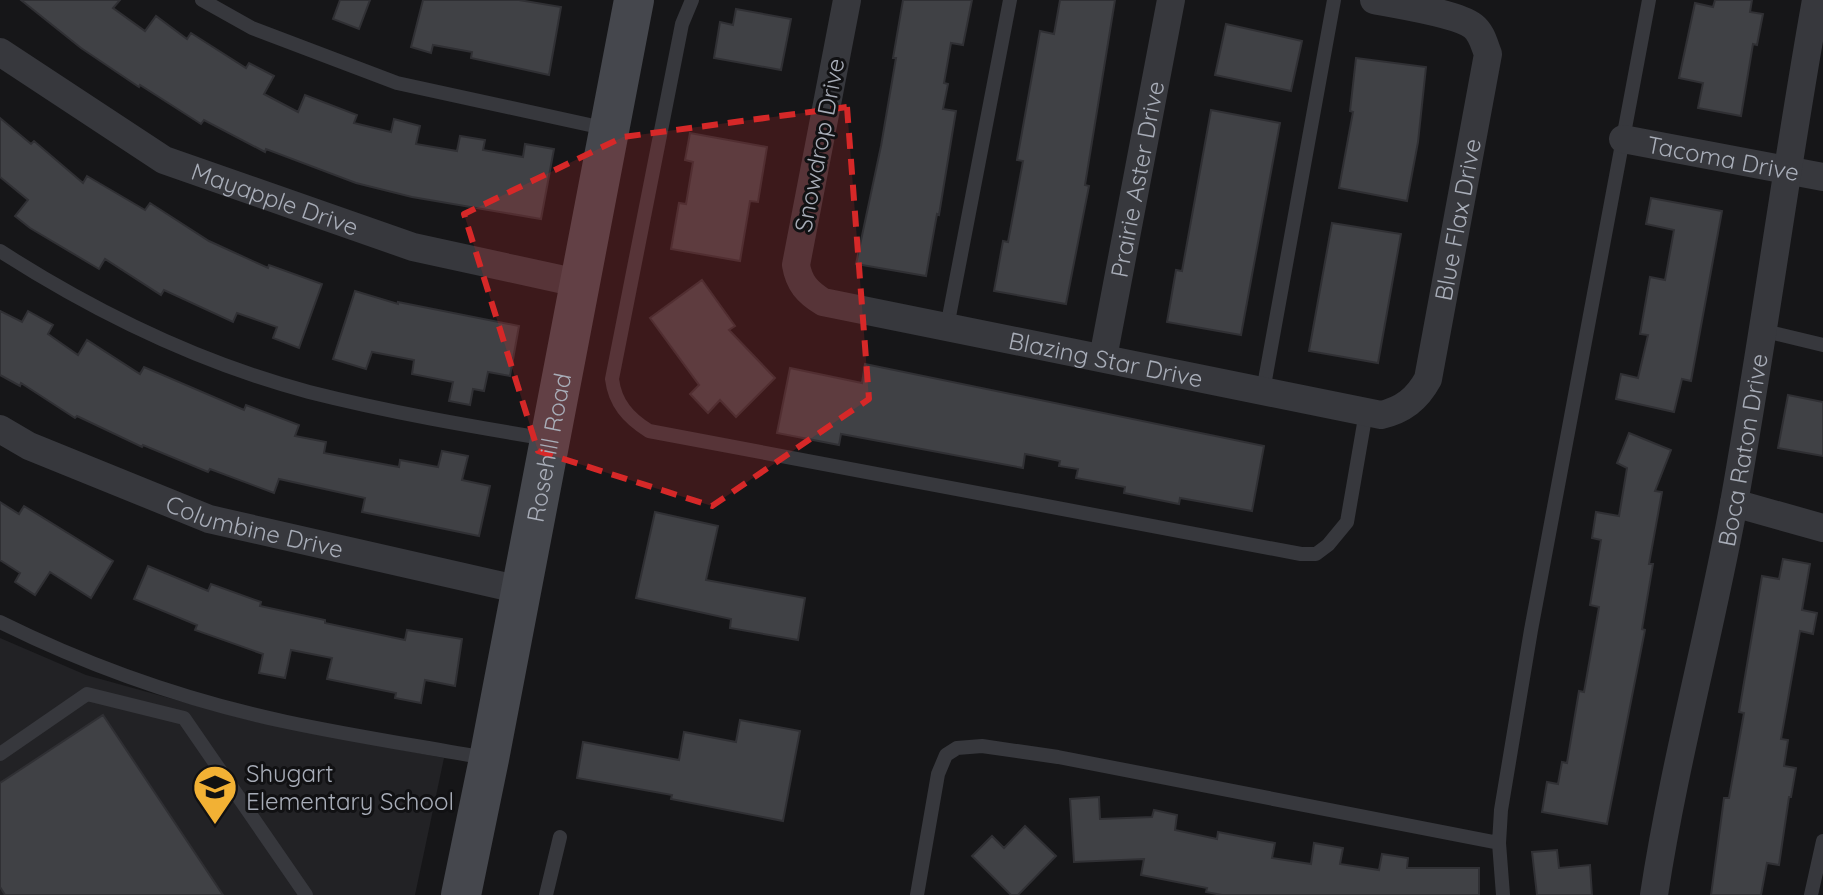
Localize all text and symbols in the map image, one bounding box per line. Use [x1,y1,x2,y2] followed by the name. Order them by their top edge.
[787,55,851,235] street label: Snowdrop Drive
[1104,78,1170,280] street label: Prairie Aster Drive
[1645,129,1802,187] street label: Tacoma Drive
[1428,136,1487,303] street label: Blue Flax Drive
[188,156,363,242] street label: Mayapple Drive
[1006,325,1206,394] street label: Blazing Star Drive
[1711,351,1774,549] street label: Boca Raton Drive
[520,370,577,525] street label: Rosehill Road
[162,488,346,564] street label: Columbine Drive
[246,758,454,816] place label: Shugart Elementary School
[191,763,239,826] school or university icon: Shugart Elementary School

